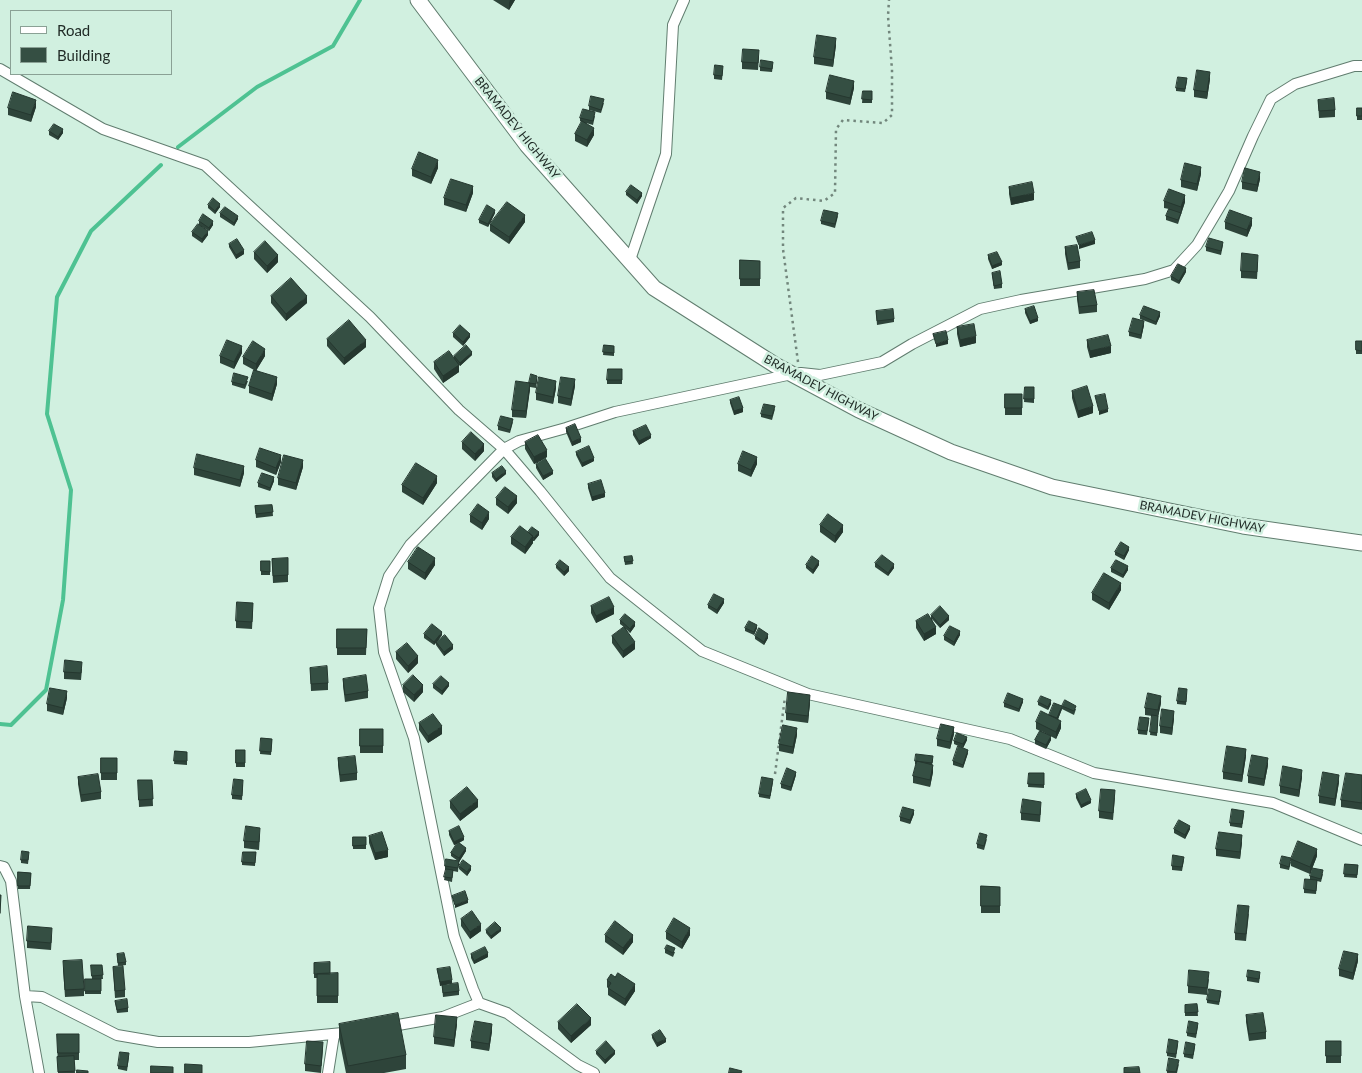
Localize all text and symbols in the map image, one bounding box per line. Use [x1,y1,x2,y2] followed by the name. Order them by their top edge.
[10,10,172,75] legend
[57,21,90,39] text: Road
[57,46,110,64] text: Building
[471,74,563,182] street label: BRAMADEV HIGHWAY
[762,352,880,424] street label: BRAMADEV HIGHWAY
[1138,498,1266,536] street label: BRAMADEV HIGHWAY

